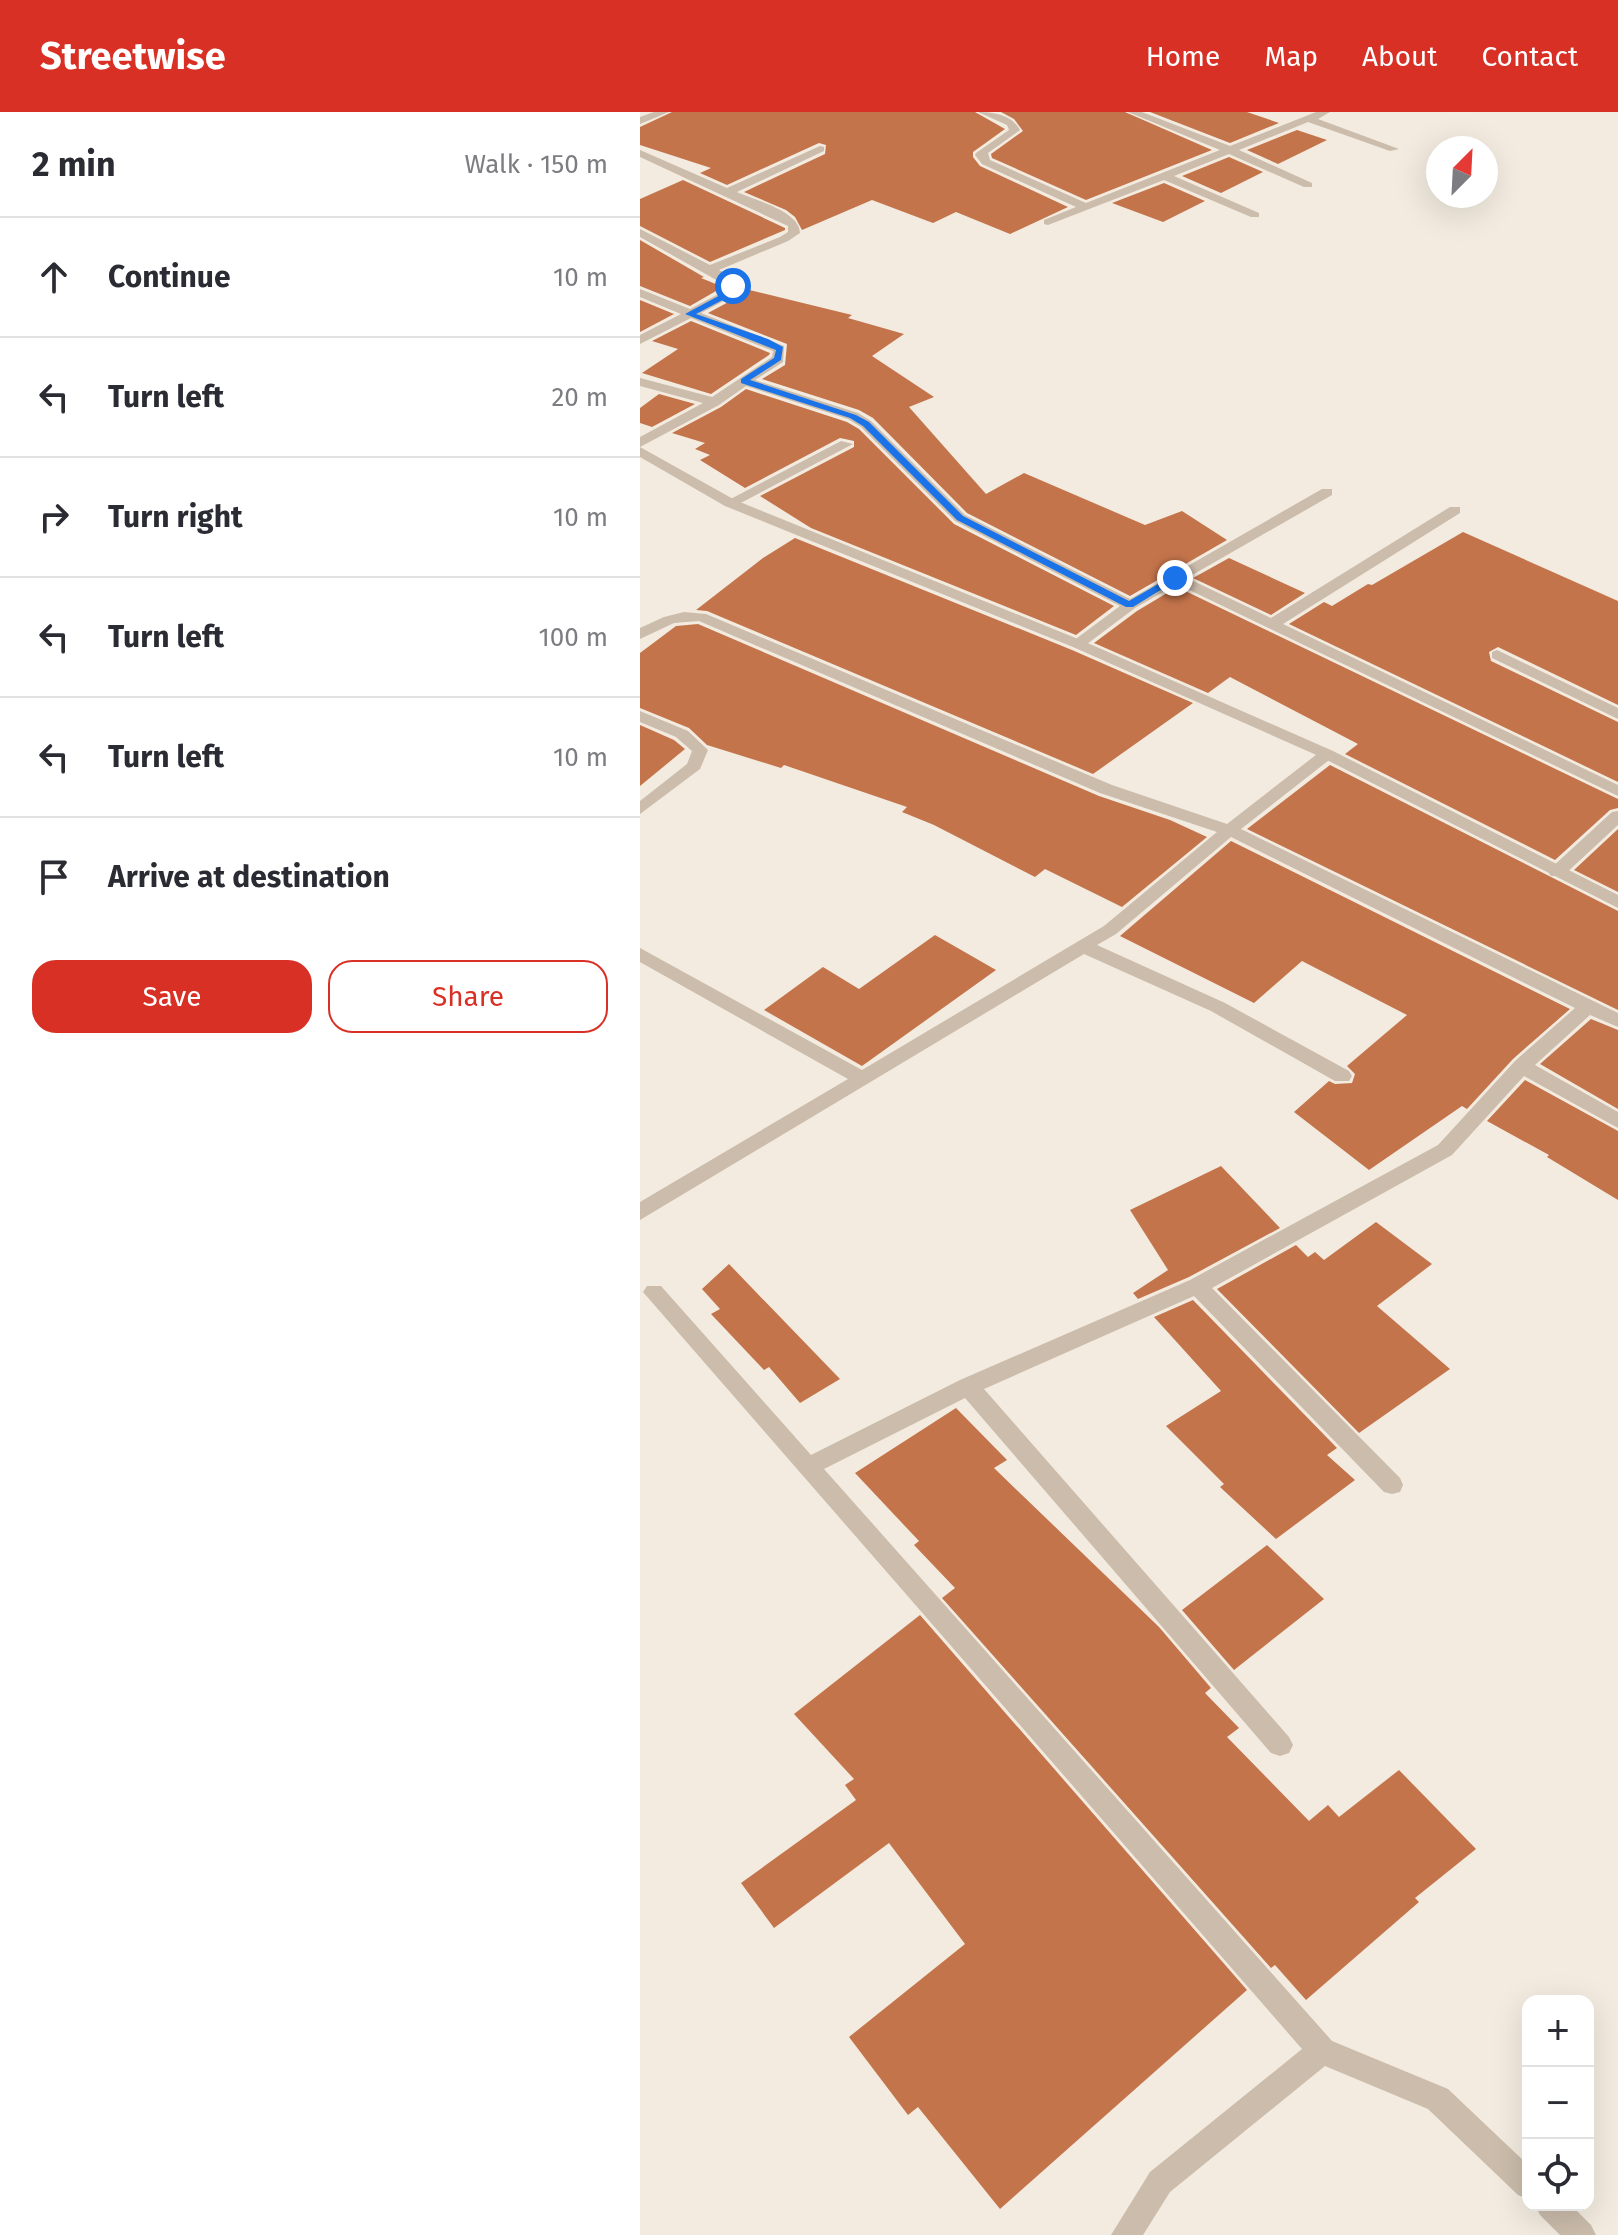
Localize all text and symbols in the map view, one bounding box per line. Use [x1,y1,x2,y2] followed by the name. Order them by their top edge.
[40,33,226,79] text: Streetwise
[1146,40,1220,73] text: Home
[1264,40,1318,73] text: Map
[1362,40,1437,73] text: About
[1481,40,1578,73] text: Contact
[1426,136,1498,208] north arrow
[32,144,116,185] text: 2 min
[465,149,608,180] text: Walk · 150 m
[32,255,76,299] icon: ahead
[108,259,231,295] text: Continue
[553,262,608,293] text: 10 m
[715,268,751,304] route start
[32,375,76,419] icon: left
[108,379,224,415] text: Turn left
[551,382,608,413] text: 20 m
[32,495,76,539] icon: right
[108,499,243,535] text: Turn right
[553,502,608,533] text: 10 m
[1157,560,1193,596] route end
[32,615,76,659] icon: left
[108,619,224,655] text: Turn left
[539,622,608,653] text: 100 m
[32,735,76,779] icon: left
[108,739,224,775] text: Turn left
[553,742,608,773] text: 10 m
[32,855,76,899] icon: arrive
[108,859,390,895] text: Arrive at destination
[32,960,312,1033] button: Save
[328,960,608,1033] button: Share
[1522,1995,1594,2211] map controls
[1522,1995,1594,2067] button: +
[1522,2067,1594,2139] button: −
[1522,2139,1594,2211] button: locate

